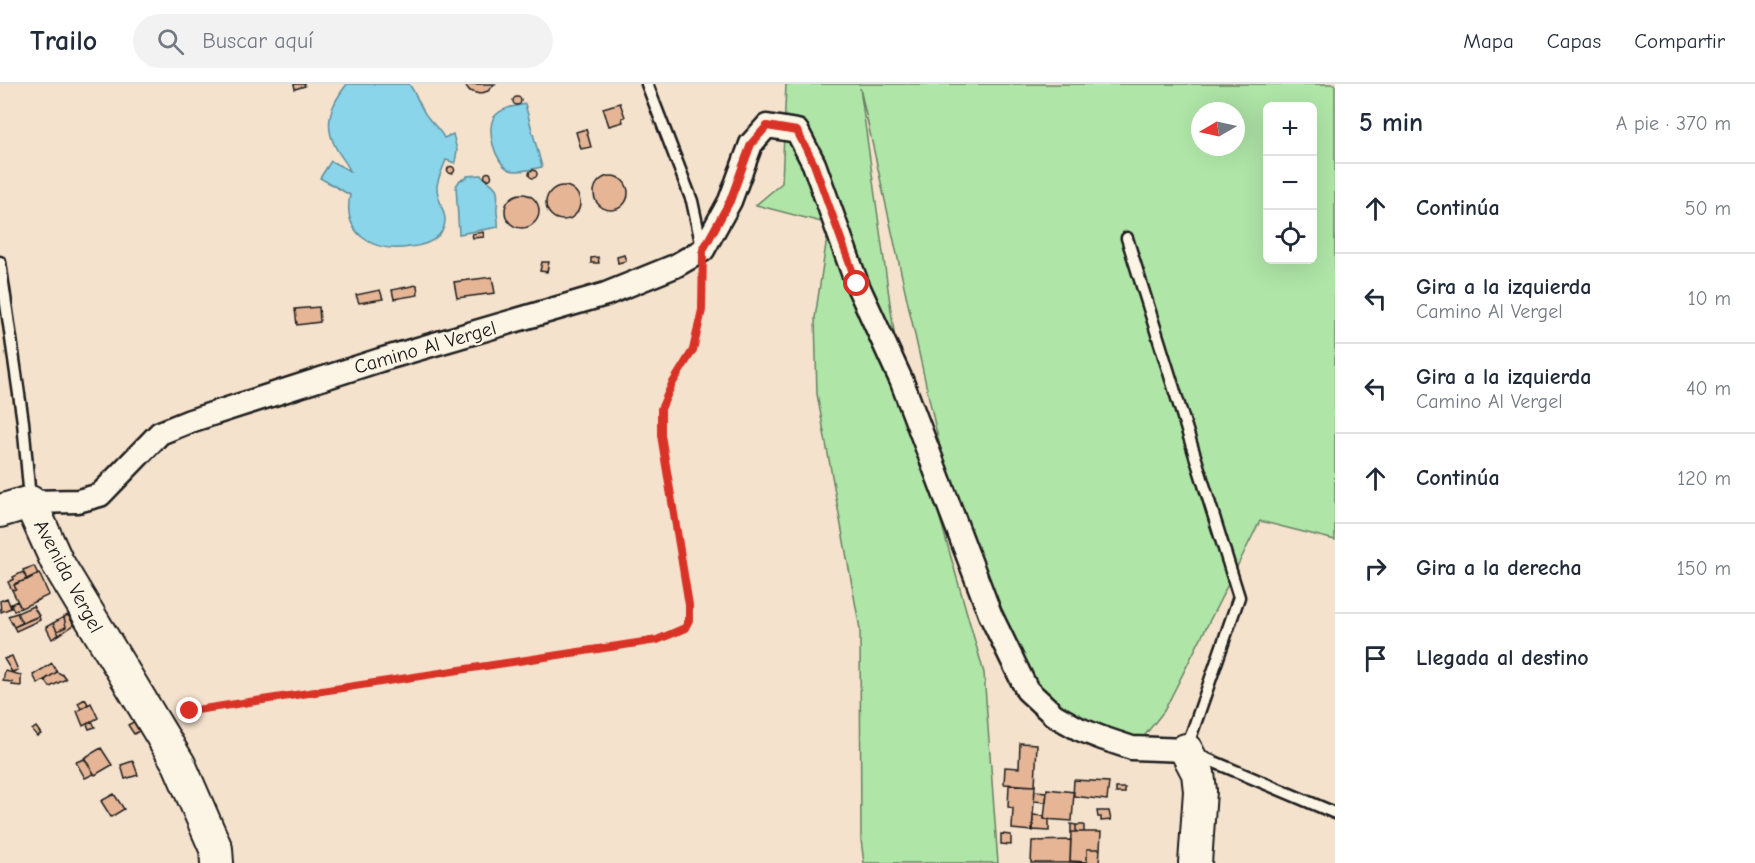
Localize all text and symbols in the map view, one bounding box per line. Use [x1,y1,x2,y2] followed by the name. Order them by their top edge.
[133,14,553,68] search box
[30,25,97,57] text: Trailo
[154,25,187,58] icon: search
[202,28,313,54] text: Buscar aquí
[1463,29,1514,53] text: Mapa
[1547,29,1601,53] text: Capas
[1634,29,1725,53] text: Compartir
[1191,102,1245,156] north arrow
[1263,102,1317,264] map controls
[1263,102,1317,156] button: +
[1359,108,1423,138] text: 5 min
[1616,112,1731,135] text: A pie · 370 m
[1263,156,1317,210] button: −
[1359,192,1392,225] icon: ahead
[1416,195,1500,221] text: Continúa
[1685,197,1731,220] text: 50 m
[1263,210,1317,264] button: locate
[843,270,869,296] route start
[1416,274,1591,300] text: Gira a la izquierda
[1359,282,1392,315] icon: left
[1688,287,1731,310] text: 10 m
[1416,300,1563,323] text: Camino Al Vergel
[352,316,499,379] street label: Camino Al Vergel
[1416,364,1591,390] text: Gira a la izquierda
[1359,372,1392,405] icon: left
[1686,377,1731,400] text: 40 m
[1416,390,1563,413] text: Camino Al Vergel
[1359,462,1392,495] icon: ahead
[1416,465,1500,491] text: Continúa
[1677,467,1731,490] text: 120 m
[29,516,108,637] street label: Avenida Vergel
[1359,552,1392,585] icon: right
[1416,555,1582,581] text: Gira a la derecha
[1677,557,1731,580] text: 150 m
[1359,642,1392,675] icon: arrive
[1416,645,1589,671] text: Llegada al destino
[176,697,202,723] route end

